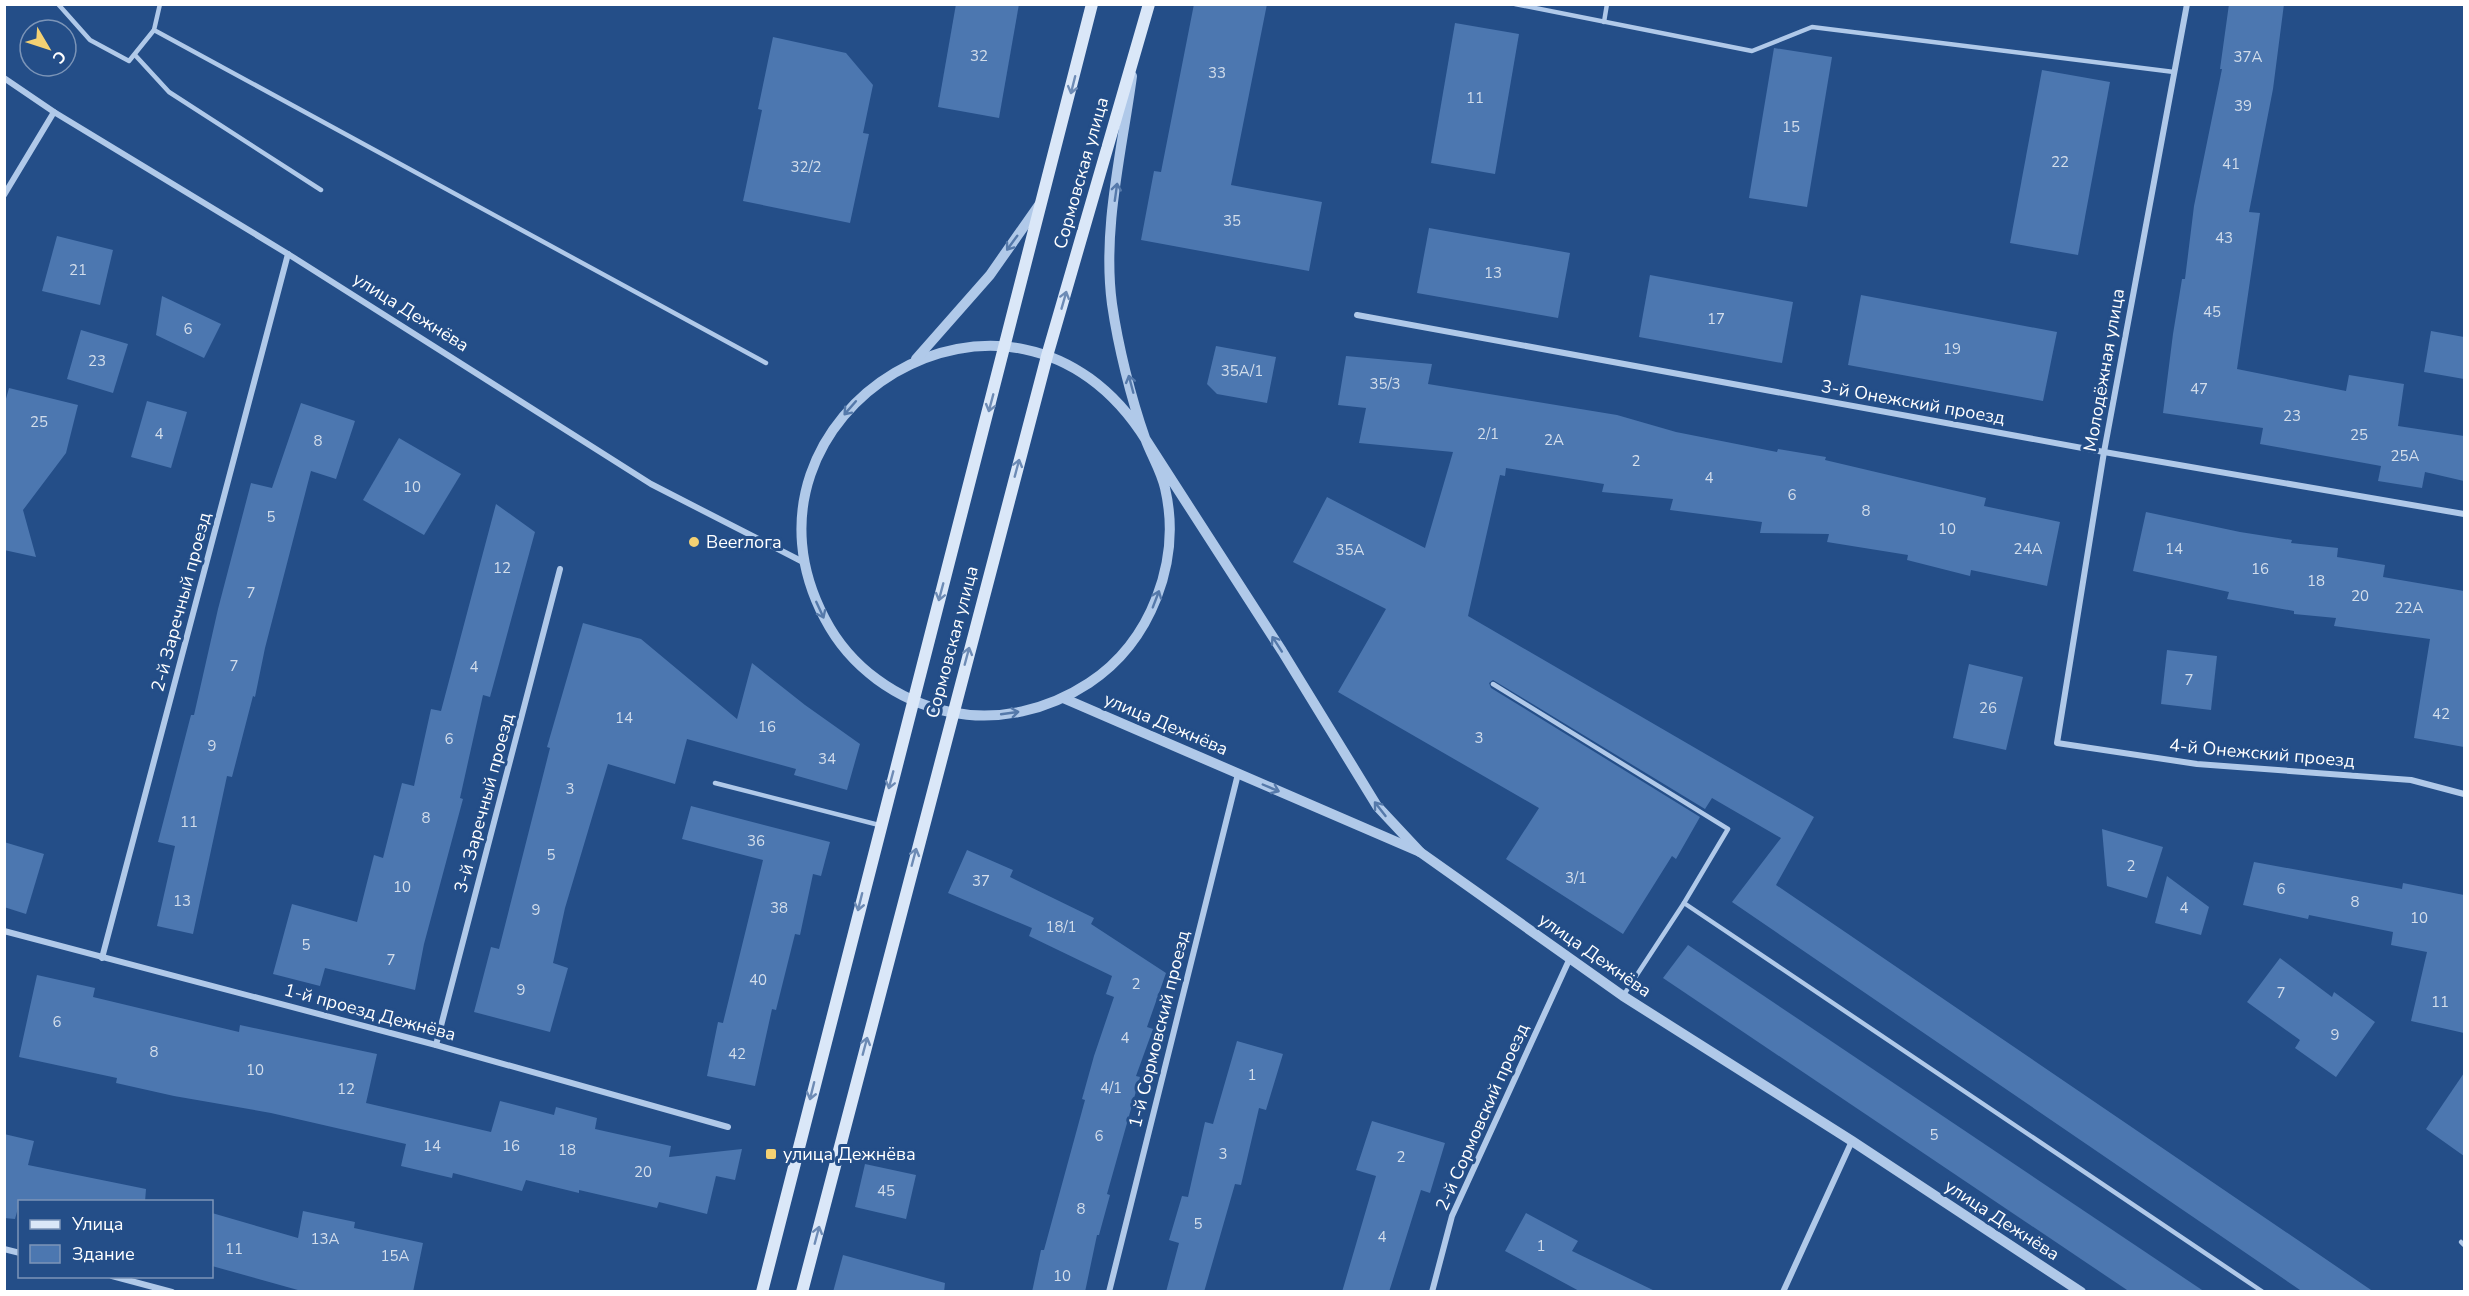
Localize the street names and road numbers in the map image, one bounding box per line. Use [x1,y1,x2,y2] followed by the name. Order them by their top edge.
[1048,94,1114,252] street label: Сормовская улица
[348,267,474,357] street label: улица Дежнёва
[2078,287,2130,453] street label: Молодёжная улица
[1819,374,2007,430] street label: 3-й Онежский проезд
[145,509,217,694] street label: 2-й Заречный проезд
[920,563,984,721] street label: Сормовская улица
[1100,687,1232,761] street label: улица Дежнёва
[448,710,520,895] street label: 3-й Заречный проезд
[2168,733,2356,773] street label: 4-й Онежский проезд
[1534,907,1656,1003] street label: улица Дежнёва
[1123,927,1195,1130] street label: 1-й Сормовский проезд
[281,978,459,1046] street label: 1-й проезд Дежнёва
[1430,1019,1534,1215] street label: 2-й Сормовский проезд
[1940,1174,2064,1266] street label: улица Дежнёва

